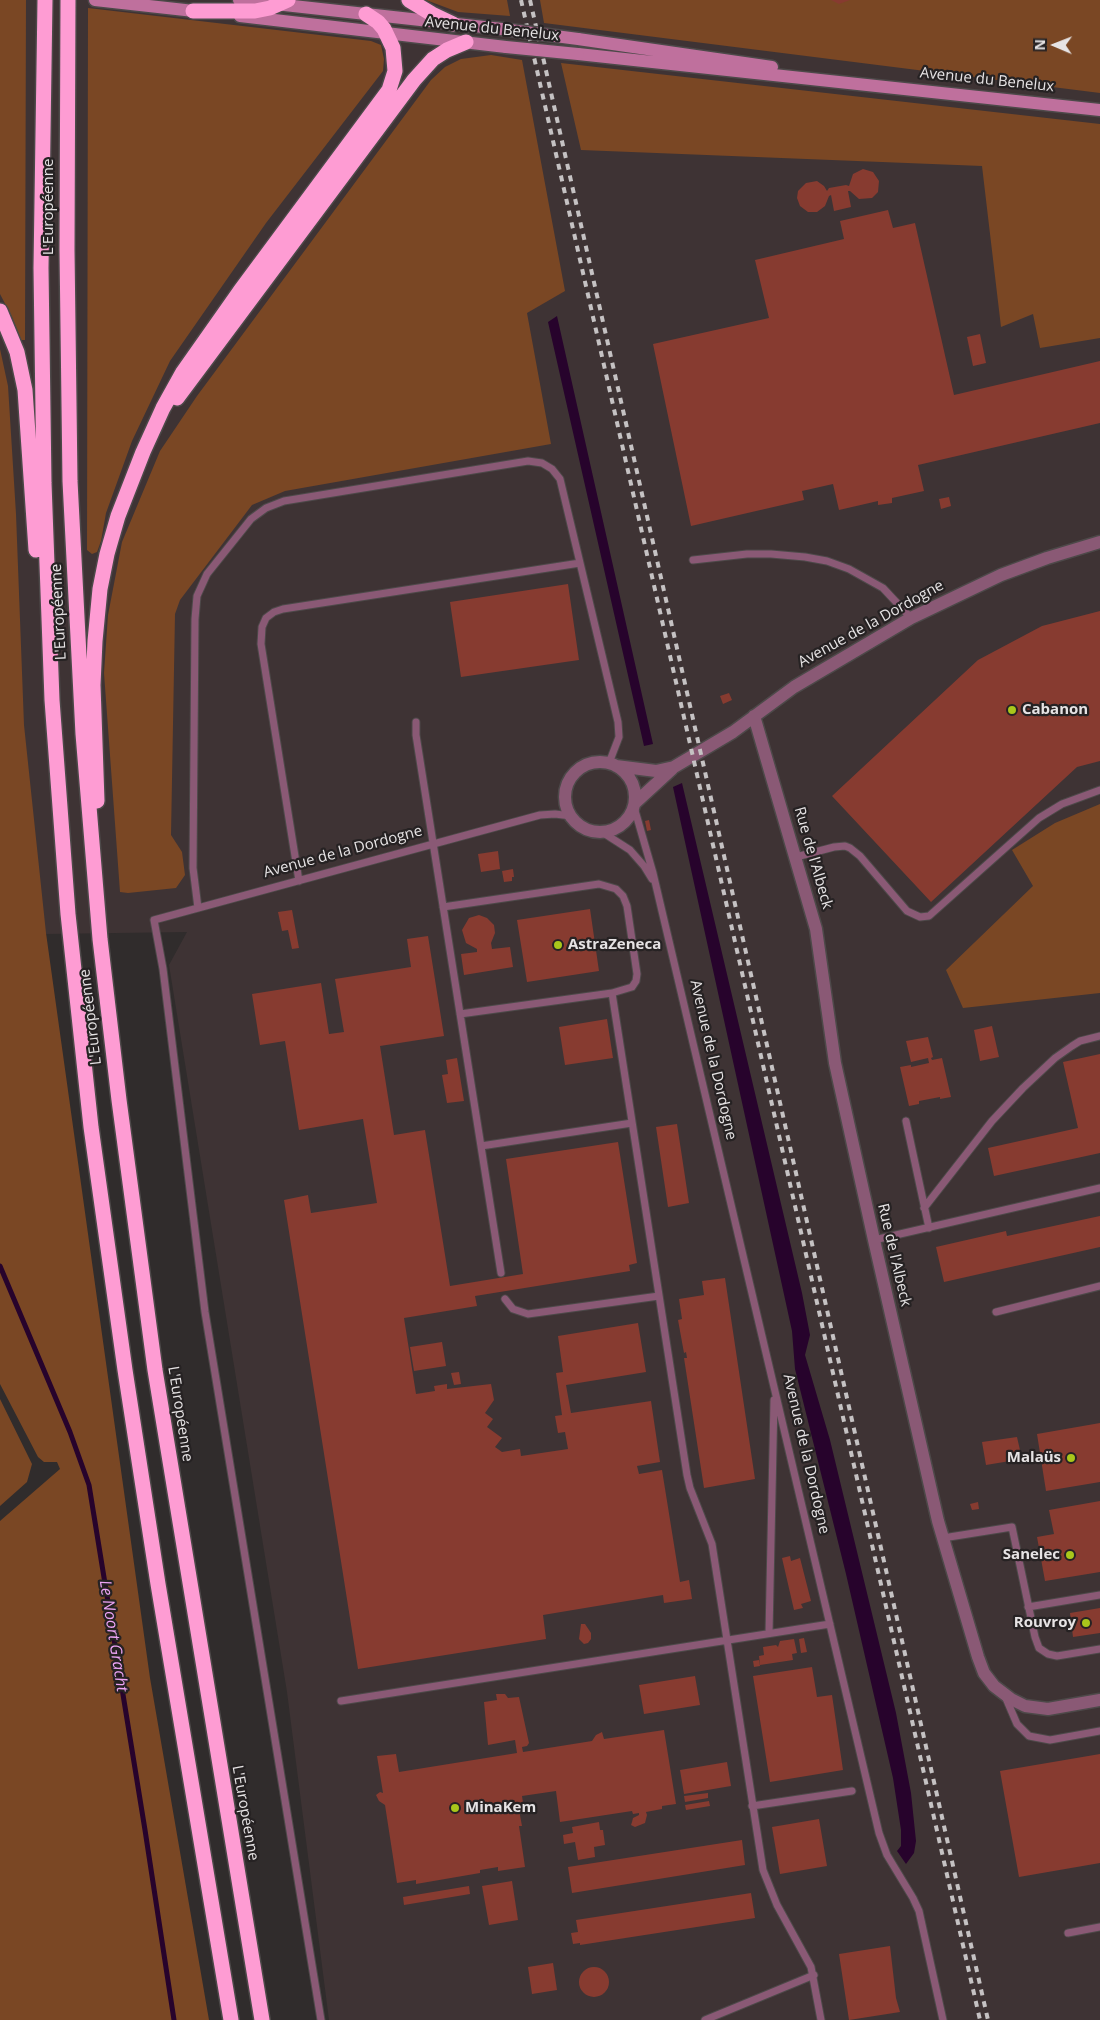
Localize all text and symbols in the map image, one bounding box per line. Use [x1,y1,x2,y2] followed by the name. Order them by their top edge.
[424,13,560,45] street label: Avenue du Benelux
[1030,20,1080,70] north arrow
[1030,39,1049,51] text: N
[919,64,1055,96] street label: Avenue du Benelux
[40,159,58,255] street label: L'Européenne
[47,563,71,661] street label: L'Européenne
[795,576,947,672] street label: Avenue de la Dordogne
[1022,701,1088,719] place label: Cabanon
[1006,704,1018,716] marker: Cabanon
[790,805,836,911] street label: Rue de l'Albeck
[262,822,424,882] street label: Avenue de la Dordogne
[568,936,661,954] place label: AstraZeneca
[552,939,564,951] marker: AstraZeneca
[76,968,106,1066] street label: L'Européenne
[686,978,740,1142] street label: Avenue de la Dordogne
[873,1202,915,1308] street label: Rue de l'Albeck
[164,1365,196,1463] street label: L'Européenne
[779,1372,833,1536] street label: Avenue de la Dordogne
[1007,1449,1061,1467] place label: Malaüs
[1065,1452,1077,1464] marker: Malaüs
[1003,1546,1060,1564] place label: Sanelec
[1064,1549,1076,1561] marker: Sanelec
[95,1579,131,1693] water label: Le Noort Gracht
[1014,1614,1076,1632] place label: Rouvroy
[1080,1617,1092,1629] marker: Rouvroy
[228,1764,262,1862] street label: L'Européenne
[465,1799,536,1817] place label: MinaKem
[449,1802,461,1814] marker: MinaKem

